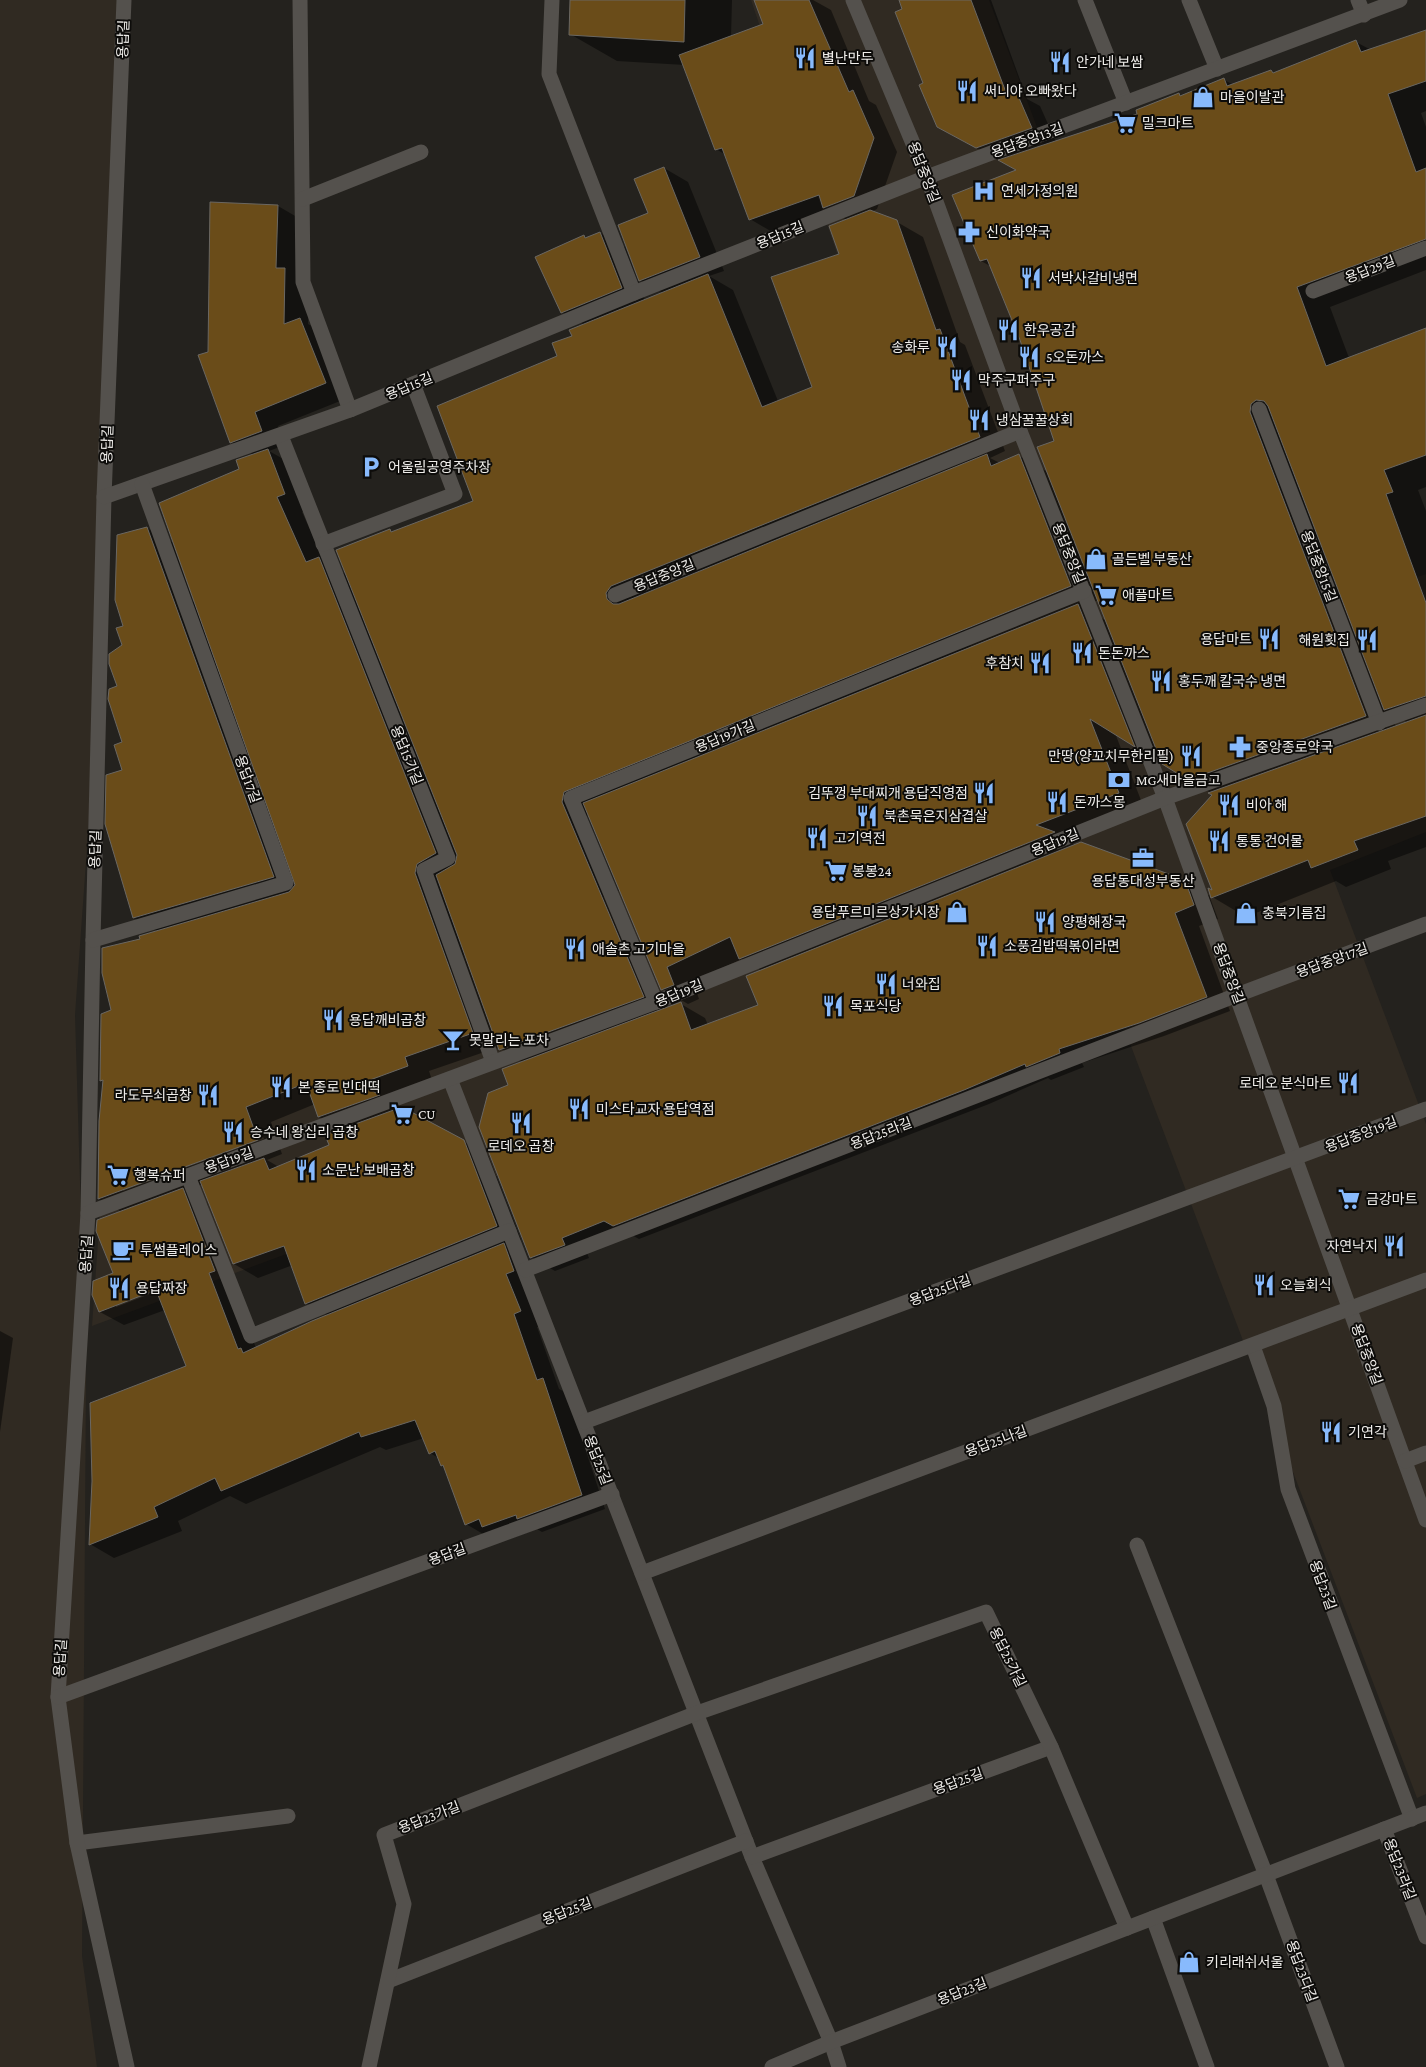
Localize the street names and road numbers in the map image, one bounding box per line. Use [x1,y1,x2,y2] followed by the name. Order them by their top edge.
[114,19,132,59] street label: 용답길
[989,120,1065,160] street label: 용답중앙13길
[905,139,943,205] street label: 용답중앙길
[754,218,806,252] street label: 용답15길
[1343,252,1397,286] street label: 용답29길
[383,369,435,403] street label: 용답15길
[98,424,116,464] street label: 용답길
[1050,520,1088,586] street label: 용답중앙길
[1298,528,1340,604] street label: 용답중앙15길
[631,556,697,594] street label: 용답중앙길
[693,717,757,755] street label: 용답19가길
[388,723,426,787] street label: 용답15가길
[232,753,264,805] street label: 용답17길
[1029,825,1081,859] street label: 용답19길
[86,829,104,869] street label: 용답길
[1210,940,1248,1006] street label: 용답중앙길
[1294,940,1370,980] street label: 용답중앙17길
[653,976,705,1010] street label: 용답19길
[1323,1113,1399,1155] street label: 용답중앙19길
[848,1114,914,1152] street label: 용답25라길
[203,1144,255,1176] street label: 용답19길
[77,1234,95,1274] street label: 용답길
[907,1271,973,1309] street label: 용답25다길
[1348,1321,1386,1387] street label: 용답중앙길
[963,1422,1029,1460] street label: 용답25나길
[581,1433,615,1487] street label: 용답25길
[426,1540,468,1568] street label: 용답길
[1307,1558,1339,1612] street label: 용답23길
[987,1624,1029,1690] street label: 용답25가길
[51,1638,69,1678] street label: 용답길
[931,1765,985,1797] street label: 용답25길
[396,1798,462,1836] street label: 용답23가길
[1381,1836,1419,1902] street label: 용답23라길
[540,1894,594,1928] street label: 용답25길
[1283,1938,1321,2004] street label: 용답23다길
[935,1974,989,2008] street label: 용답23길

